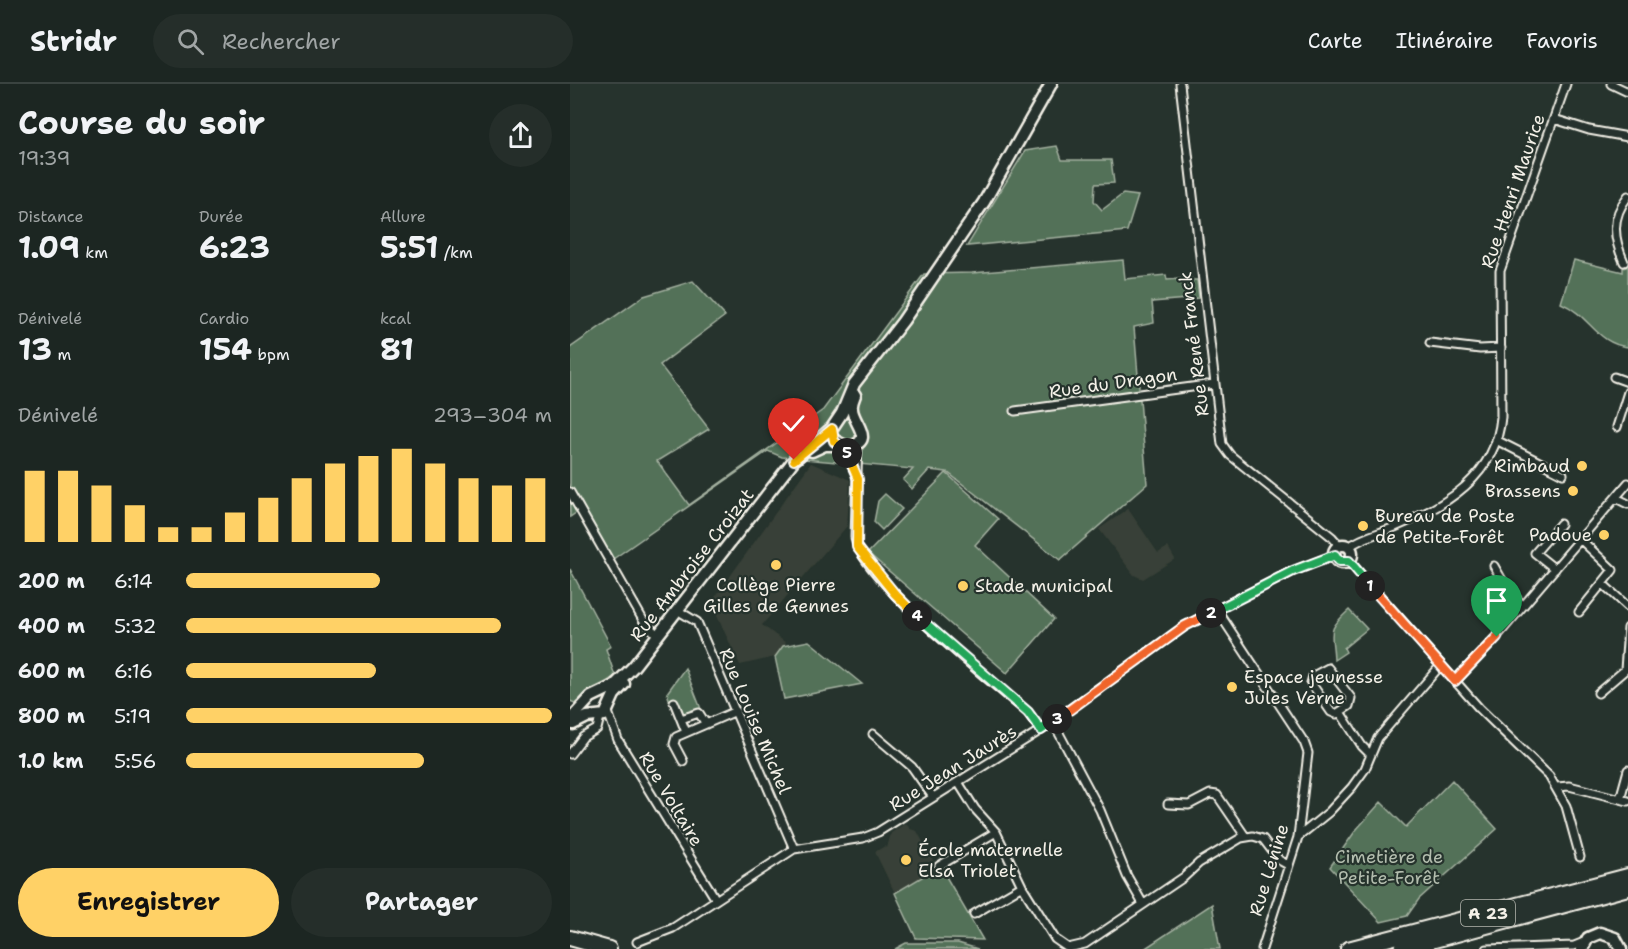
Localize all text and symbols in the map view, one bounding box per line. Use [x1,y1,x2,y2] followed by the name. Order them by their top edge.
[153,14,573,68] search box
[30,22,117,60] text: Stridr
[174,25,207,58] icon: search
[222,27,341,56] text: Rechercher
[1308,27,1363,55] text: Carte
[1396,27,1493,55] text: Itinéraire
[1526,27,1598,55] text: Favoris
[18,100,265,145] text: Course du soir
[489,104,552,167] button: share
[1475,111,1551,271] street label: Rue Henri Maurice
[18,145,70,171] text: 19:39
[18,206,84,227] text: Distance
[199,206,243,227] text: Durée
[380,206,426,227] text: Allure
[18,227,80,268] text: 1.09
[199,227,270,268] text: 6:23
[380,227,439,268] text: 5:51
[80,242,108,263] text: km
[439,242,473,263] text: /km
[1173,270,1215,418] street label: Rue René Franck
[18,308,82,329] text: Dénivelé
[199,308,249,329] text: Cardio
[380,308,411,329] text: kcal
[18,329,52,370] text: 13
[199,329,252,370] text: 154
[380,329,414,370] text: 81
[52,344,71,365] text: m
[252,344,290,365] text: bpm
[1047,362,1179,404] street label: Rue du Dragon
[768,398,819,460] pin
[18,402,98,428] text: Dénivelé
[433,402,552,428] text: 293–304 m
[777,407,810,440] icon: check
[832,438,862,468] pin: 5
[842,442,852,463] text: 5
[1494,454,1570,478] place label: Rimbaud
[1575,459,1589,473] marker: Rimbaud
[1485,479,1561,503] place label: Brassens
[625,483,759,646] street label: Rue Ambroise Croizat
[1566,484,1580,498] marker: Brassens
[1375,504,1515,549] place label: Bureau de Poste de Petite-Forêt
[1356,519,1370,533] marker: Bureau de Poste de Petite-Forêt
[1529,523,1592,547] place label: Padoue
[1597,528,1611,542] marker: Padoue
[769,558,783,572] marker: Collège Pierre Gilles de Gennes
[18,568,85,594] text: 200 m
[114,568,153,594] text: 6:14
[1355,571,1385,601] pin: 1
[703,573,849,618] place label: Collège Pierre Gilles de Gennes
[975,574,1113,598] place label: Stade municipal
[1366,575,1374,596] text: 1
[1471,575,1522,637] pin
[956,579,970,593] marker: Stade municipal
[1480,584,1513,617] icon: arrive
[1196,598,1226,628] pin: 2
[902,601,932,631] pin: 4
[1205,602,1217,623] text: 2
[911,605,923,626] text: 4
[18,613,85,639] text: 400 m
[114,613,157,639] text: 5:32
[713,644,797,798] street label: Rue Louise Michel
[18,658,85,684] text: 600 m
[114,658,153,684] text: 6:16
[1244,665,1383,710] place label: Espace jeunesse Jules Verne
[1225,680,1239,694] marker: Espace jeunesse Jules Verne
[18,703,85,729] text: 800 m
[114,703,151,729] text: 5:19
[1042,704,1072,734] pin: 3
[1051,708,1063,729] text: 3
[885,719,1021,817] street label: Rue Jean Jaurès
[633,747,709,851] street label: Rue Voltaire
[18,748,83,774] text: 1.0 km
[114,748,157,774] text: 5:56
[1244,821,1294,919] street label: Rue Lénine
[918,838,1063,883] place label: École maternelle Elsa Triolet
[1335,845,1443,890] park label: Cimetière de Petite-Forêt
[899,853,913,867] marker: École maternelle Elsa Triolet
[18,868,279,937] button: Enregistrer
[291,868,552,937] button: Partager
[1461,900,1515,926] road number: A 23

